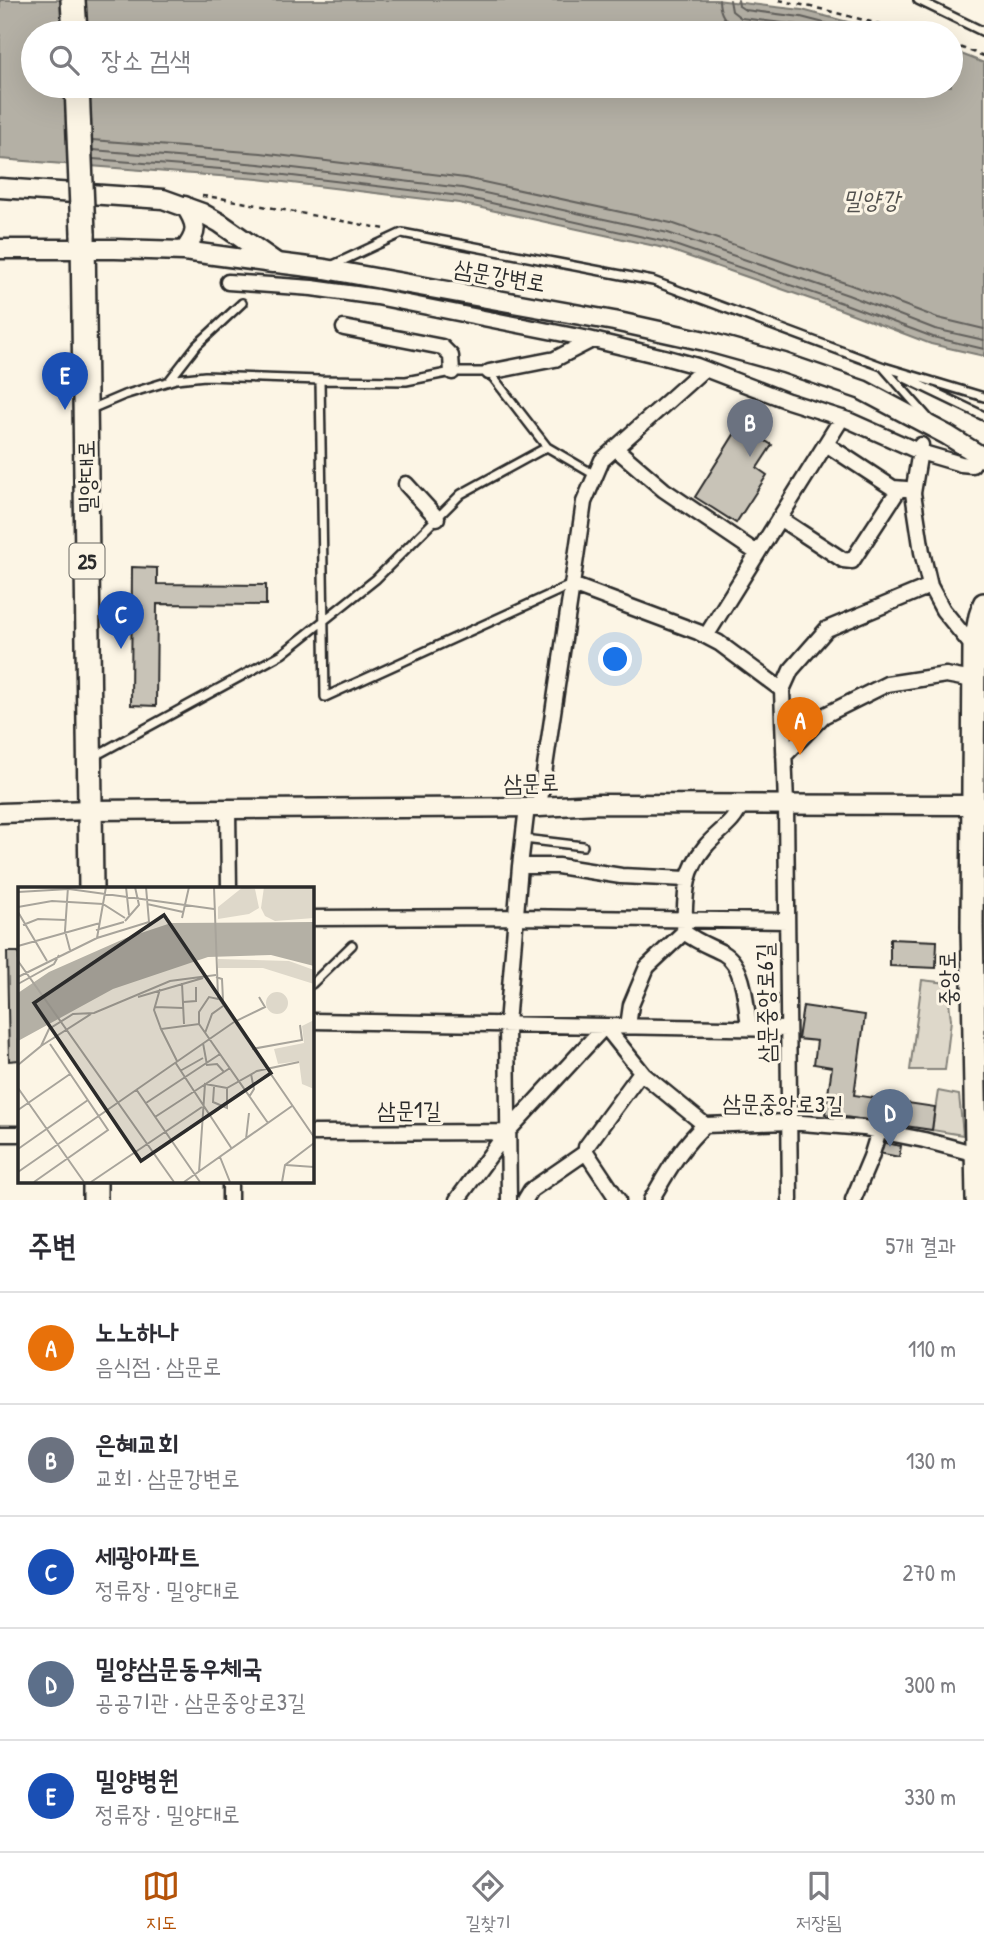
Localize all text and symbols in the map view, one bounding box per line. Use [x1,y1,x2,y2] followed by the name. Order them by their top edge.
[21,21,963,98] search box
[45,41,83,79] icon: search
[101,42,191,77] text: 장소 검색
[842,183,903,215] water label: 밀양강
[452,252,548,298] street label: 삼문강변로
[42,352,88,410] pin: E
[727,399,773,457] pin: B
[70,440,102,514] street label: 밀양대로
[70,544,104,578] road number: 25
[98,591,144,649] pin: C
[598,642,632,676] your location
[777,697,823,755] pin: A
[503,766,559,798] street label: 삼문로
[18,887,313,1182] inset map
[748,943,782,1063] street label: 삼문중앙로6길
[931,951,963,1007] street label: 중앙로
[722,1086,844,1120] street label: 삼문중앙로3길
[867,1089,913,1147] pin: D
[377,1094,441,1125] street label: 삼문1길
[28,1225,76,1265] text: 주변
[885,1230,956,1261] text: 5개 결과
[95,1314,179,1349] text: 노노하나
[45,1333,57,1364] text: A
[908,1333,956,1364] text: 110 m
[95,1350,221,1381] text: 음식점 · 삼문로
[95,1426,179,1461] text: 은혜교회
[45,1445,57,1476] text: B
[906,1445,956,1476] text: 130 m
[95,1462,240,1493] text: 교회 · 삼문강변로
[95,1538,200,1573] text: 세광아파트
[45,1557,57,1588] text: C
[903,1557,956,1588] text: 270 m
[95,1574,240,1605] text: 정류장 · 밀양대로
[95,1650,262,1685] text: 밀양삼문동우체국
[46,1669,56,1700] text: D
[904,1669,956,1700] text: 300 m
[95,1686,306,1717] text: 공공기관 · 삼문중앙로3길
[95,1762,179,1797] text: 밀양병원
[46,1781,56,1812] text: E
[904,1781,956,1812] text: 330 m
[95,1798,240,1829] text: 정류장 · 밀양대로
[142,1867,180,1936] tab: 지도
[465,1867,511,1936] tab: 길찾기
[796,1867,842,1936] tab: 저장됨

